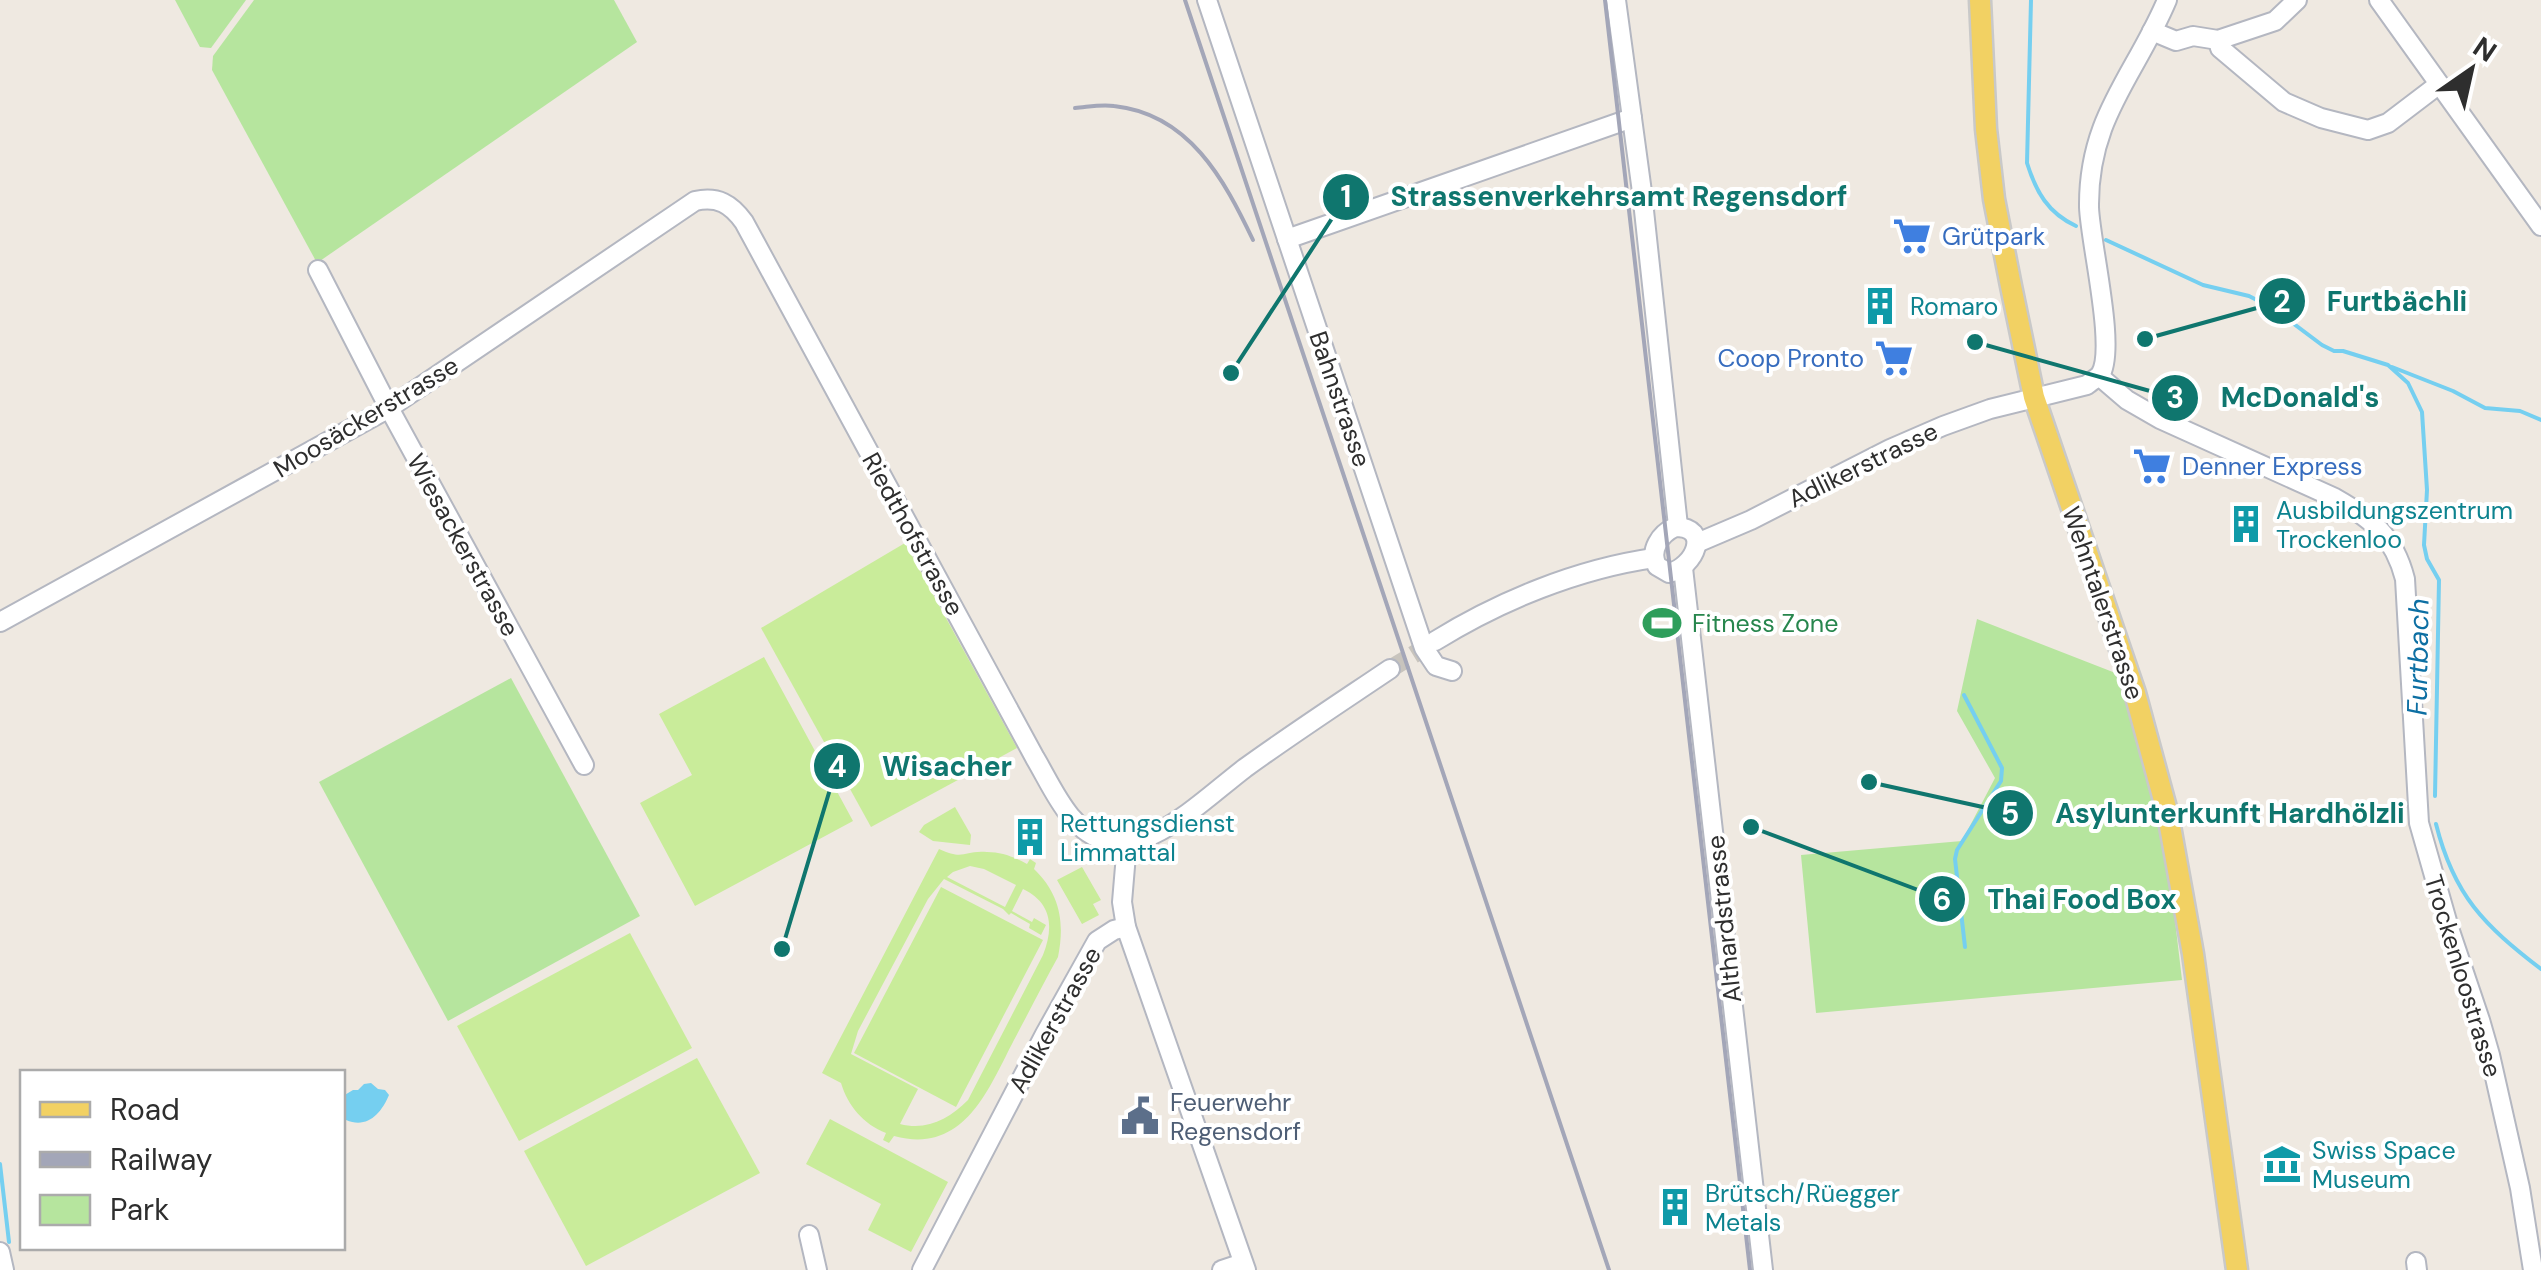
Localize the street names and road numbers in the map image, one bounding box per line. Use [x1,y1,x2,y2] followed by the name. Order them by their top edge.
[1301,327,1379,471] street label: Bahnstrasse
[267,349,465,485] street label: Moosäckerstrasse
[1783,415,1943,515] street label: Adlikerstrasse
[855,447,971,621] street label: Riedthofstrasse
[399,448,527,642] street label: Wiesackerstrasse
[2054,502,2152,704] street label: Wehntalerstrasse
[1699,834,1749,1004] street label: Althardstrasse
[2417,871,2509,1081] street label: Trockenloostrasse
[1001,941,1109,1099] street label: Adlikerstrasse

